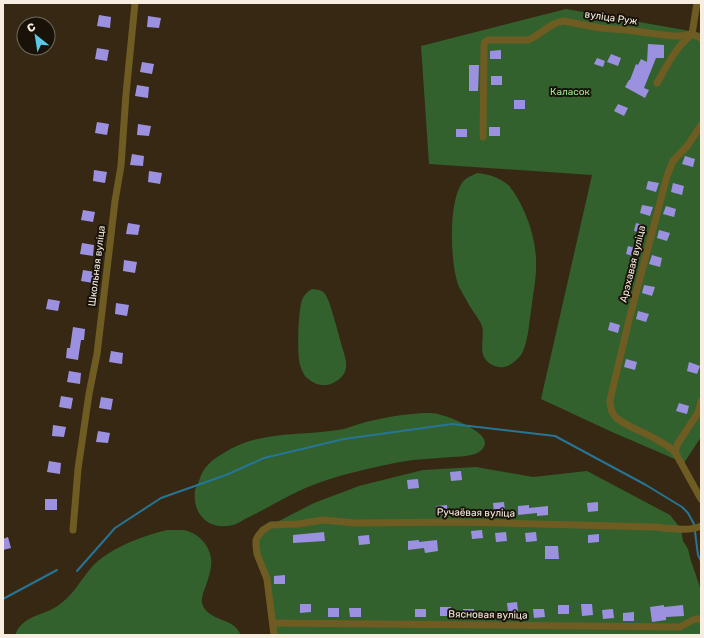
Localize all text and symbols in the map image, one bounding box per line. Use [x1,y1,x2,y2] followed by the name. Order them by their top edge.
[584,8,638,28] street label: вуліца Руж
[16,16,56,56] north arrow
[25,20,38,35] text: С
[550,86,591,98] park label: Каласок
[618,224,648,304] street label: Арэхавая вуліца
[86,225,108,307] street label: Школьная вуліца
[437,506,515,520] street label: Ручаёвая вуліца
[448,608,528,622] street label: Вясновая вуліца

